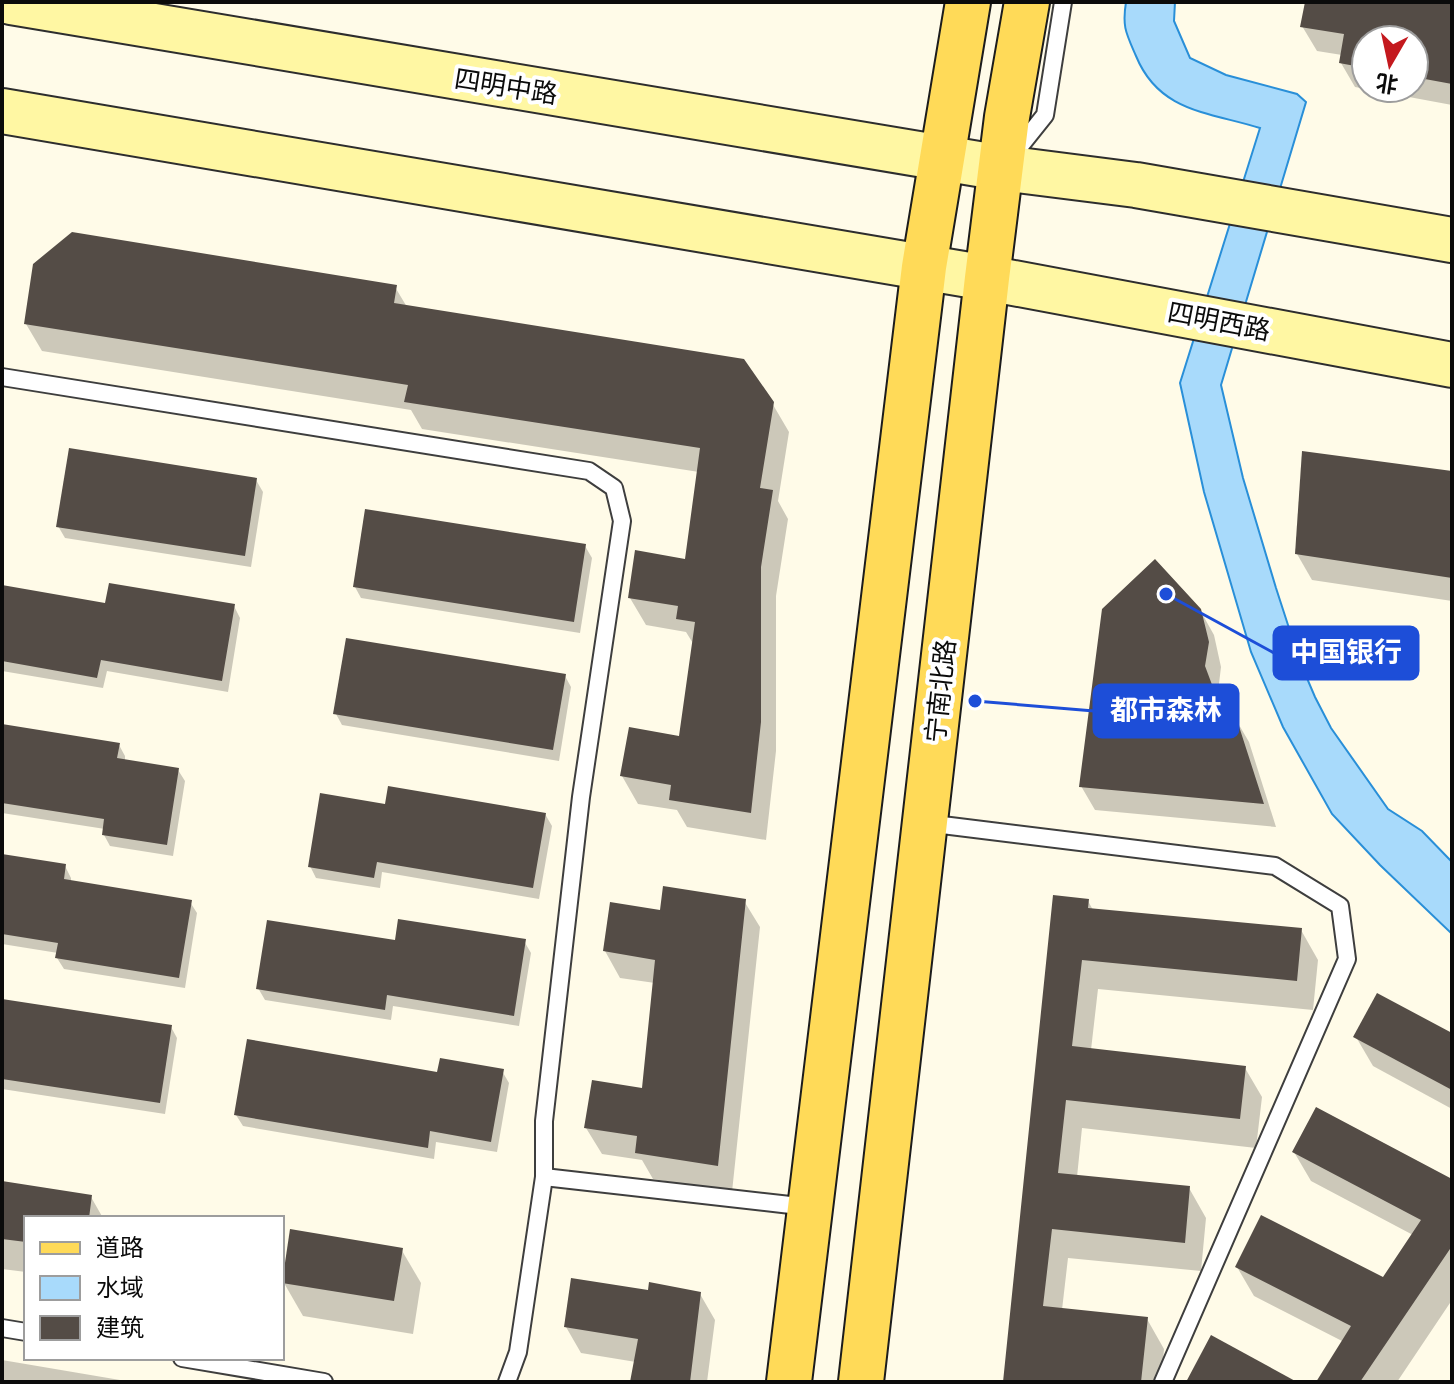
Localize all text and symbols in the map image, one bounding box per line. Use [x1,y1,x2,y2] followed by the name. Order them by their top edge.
[1350,24,1430,104] north arrow
[452,62,560,110] street label: 四明中路
[1374,68,1400,99] text: 北
[1165,295,1273,347] street label: 四明西路
[1274,627,1418,679] callout: 中国银行
[1290,634,1402,670] text: 中国银行
[918,638,962,744] street label: 宁南北路
[1094,685,1238,737] callout: 都市森林
[1110,692,1222,728] text: 都市森林
[24,1216,284,1360] legend
[96,1232,144,1263] text: 道路
[96,1272,144,1303] text: 水域
[96,1312,144,1343] text: 建筑

